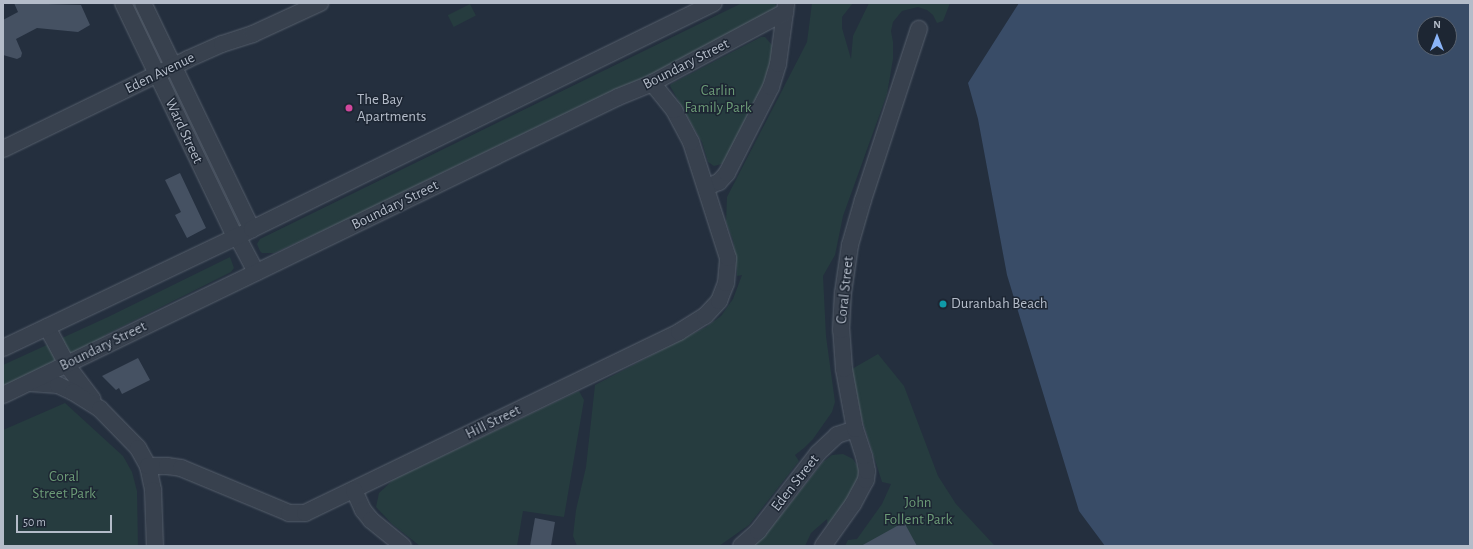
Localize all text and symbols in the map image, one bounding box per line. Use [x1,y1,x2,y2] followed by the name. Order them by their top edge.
[1417,16,1457,56] north arrow
[1433,19,1441,30] text: N
[640,35,732,93] street label: Boundary Street
[122,48,198,98] street label: Eden Avenue
[685,81,751,116] park label: Carlin Family Park
[357,90,426,125] place label: The Bay Apartments
[161,96,207,166] street label: Ward Street
[344,103,354,113] marker: The Bay Apartments
[349,176,441,234] street label: Boundary Street
[833,255,857,325] street label: Coral Street
[951,295,1048,313] place label: Duranbah Beach
[938,299,948,309] marker: Duranbah Beach
[57,317,149,375] street label: Boundary Street
[463,401,523,443] street label: Hill Street
[767,451,823,515] street label: Eden Street
[32,467,96,502] park label: Coral Street Park
[884,493,952,528] park label: John Follent Park
[18,507,114,533] scale bar
[23,516,46,528] text: 50 m

